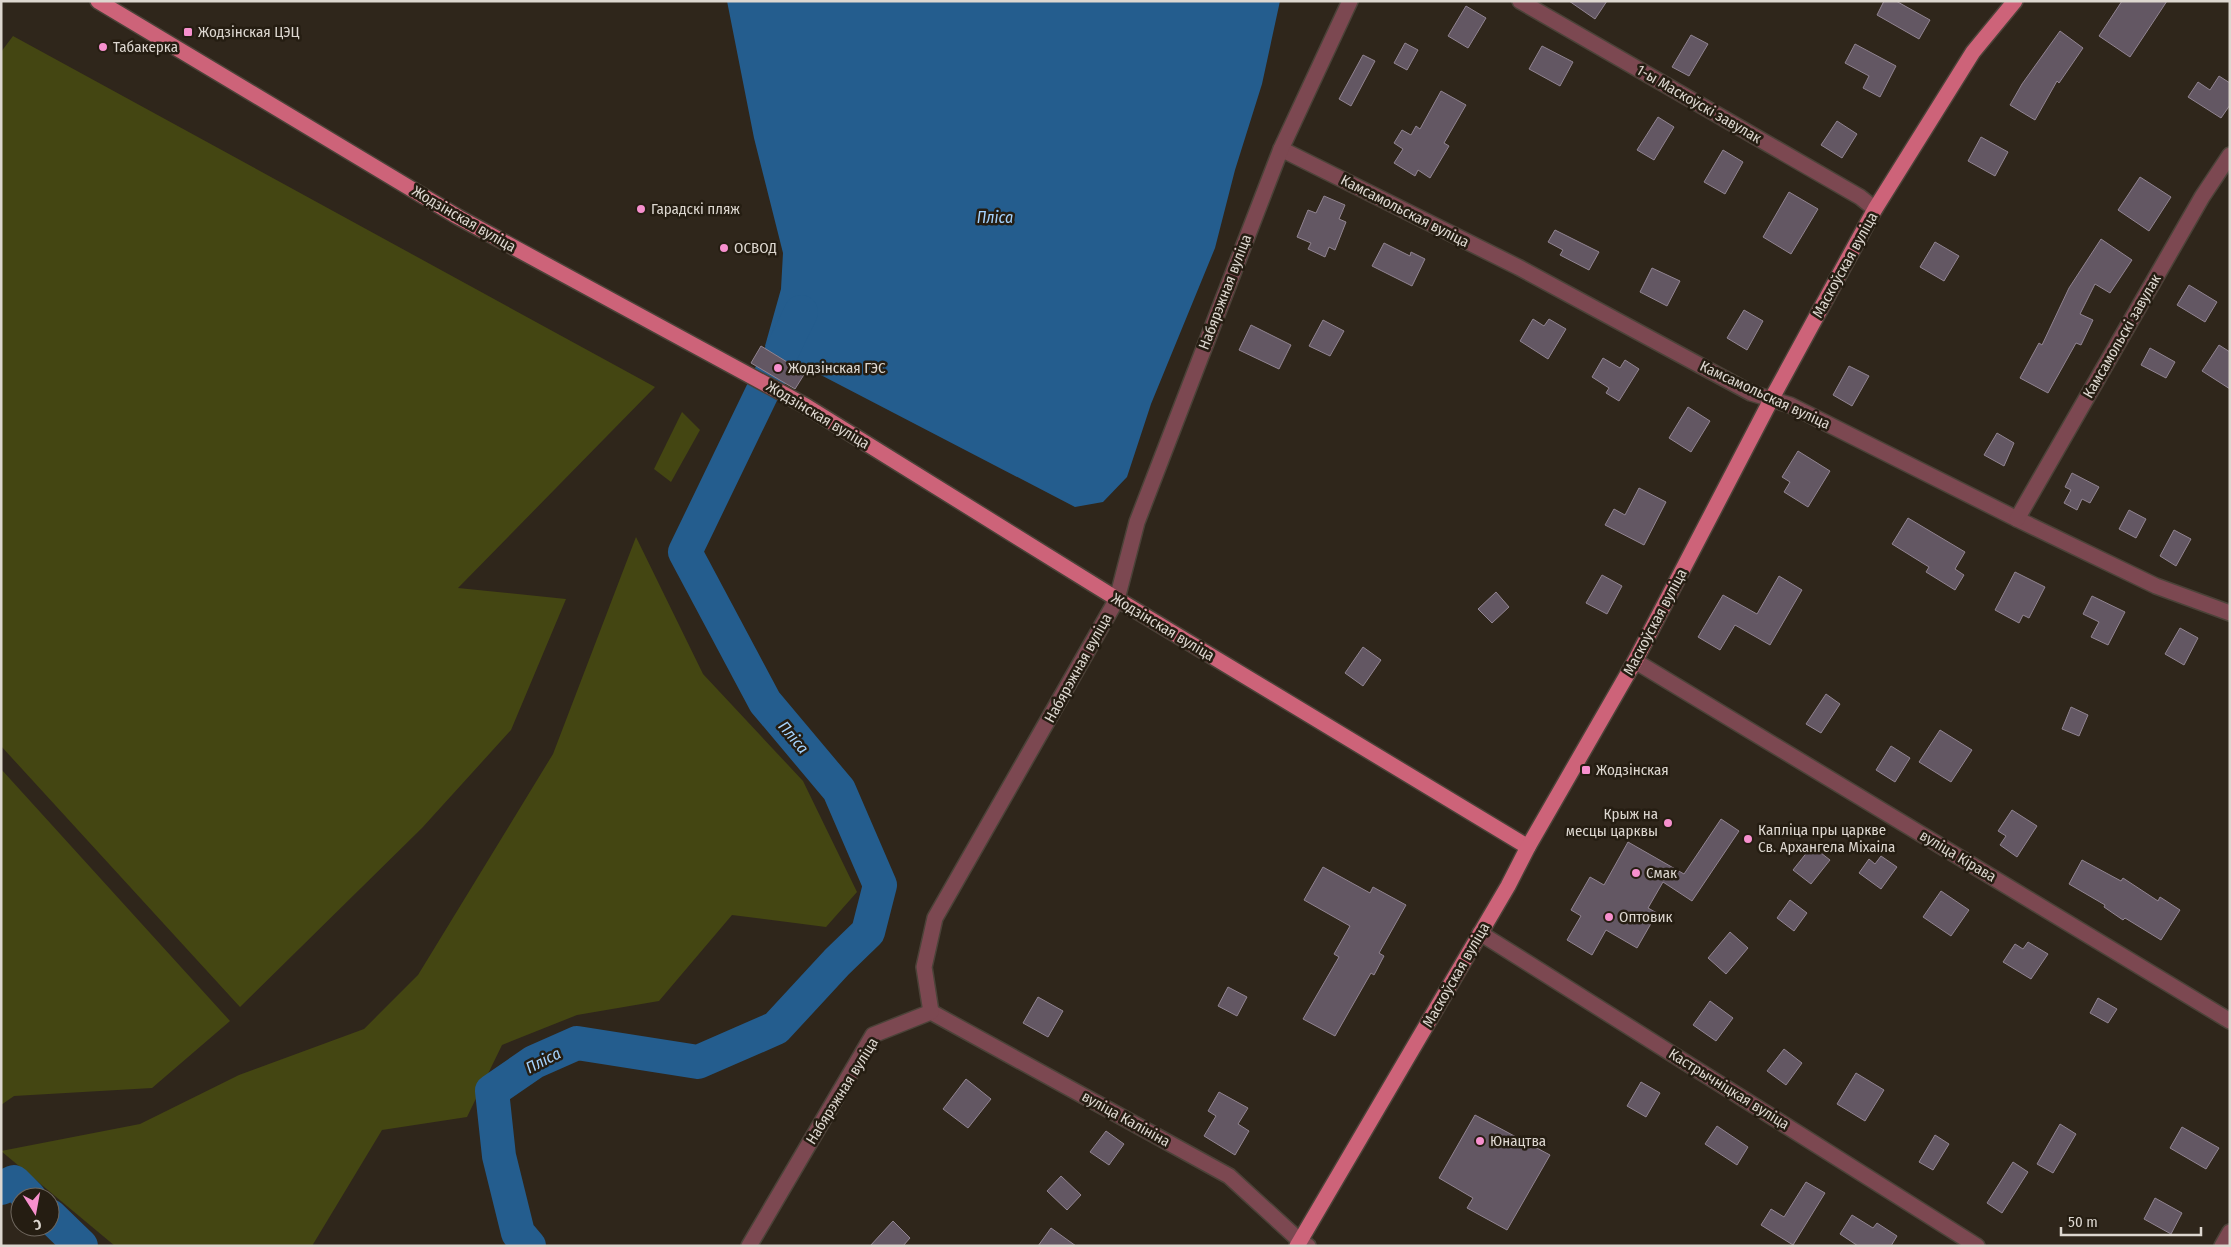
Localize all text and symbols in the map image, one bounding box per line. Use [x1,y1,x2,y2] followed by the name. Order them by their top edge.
[198,23,300,41] place label: Жодзінская ЦЭЦ
[182,26,194,38] marker: Жодзінская ЦЭЦ
[113,38,178,56] place label: Табакерка
[97,41,109,53] marker: Табакерка
[1633,61,1765,147] street label: 1-ы Маскоўскі завулак
[1338,171,1472,251] street label: Камсамольская вуліца
[409,182,519,256] street label: Жодзінская вуліца
[651,200,740,218] place label: Гарадскі пляж
[635,203,647,215] marker: Гарадскі пляж
[977,208,1013,227] water label: Пліса
[1809,209,1881,321] street label: Маскоўская вуліца
[1195,232,1255,352] street label: Набярэжная вуліца
[734,239,777,257] place label: ОСВОД
[718,242,730,254] marker: ОСВОД
[2079,271,2165,401] street label: Камсамольскі завулак
[1697,357,1833,433] street label: Камсамольская вуліца
[788,359,886,377] place label: Жодзінская ГЭС
[772,362,784,374] marker: Жодзінская ГЭС
[763,377,873,453] street label: Жодзінская вуліца
[1619,566,1691,678] street label: Маскоўская вуліца
[1108,589,1218,665] street label: Жодзінская вуліца
[1041,610,1115,726] street label: Набярэжная вуліца
[775,717,813,757] water label: Пліса
[1596,761,1669,779] place label: Жодзінская
[1580,764,1592,776] marker: Жодзінская
[1566,805,1658,840] place label: Крыж на месцы царквы
[1662,817,1674,829] marker: Крыж на месцы царквы
[1758,821,1895,856] place label: Капліца пры царкве Св. Архангела Міхаіла
[1917,826,1999,886] street label: вуліца Кірава
[1742,833,1754,845] marker: Капліца пры царкве Св. Архангела Міхаіла
[1646,864,1677,882] place label: Смак
[1630,867,1642,879] marker: Смак
[1619,908,1673,926] place label: Оптовик
[1603,911,1615,923] marker: Оптовик
[1419,919,1493,1031] street label: Маскоўская вуліца
[802,1034,882,1148] street label: Набярэжная вуліца
[523,1044,564,1077] water label: Пліса
[1665,1045,1793,1133] street label: Кастрычніцкая вуліца
[1079,1087,1173,1151] street label: вуліца Калініна
[1490,1132,1546,1150] place label: Юнацтва
[1474,1135,1486,1147] marker: Юнацтва
[10,1187,60,1237] north arrow
[2061,1204,2201,1236] scale bar
[2068,1213,2098,1231] text: 50 m
[32,1215,43,1233] text: С

